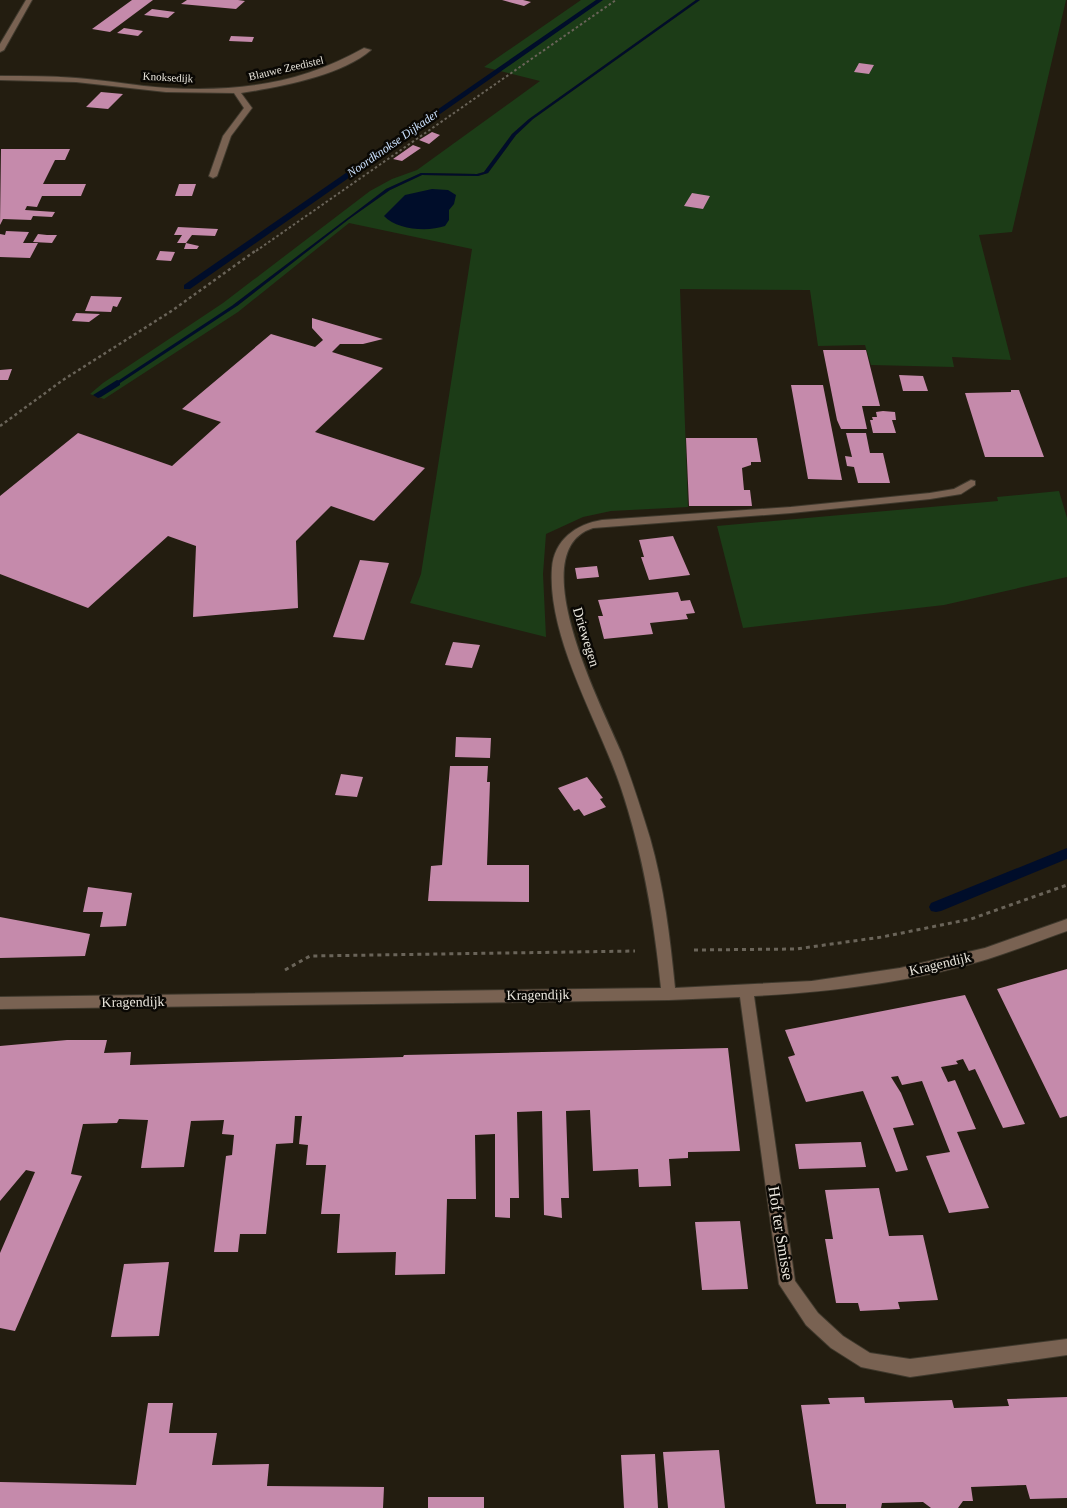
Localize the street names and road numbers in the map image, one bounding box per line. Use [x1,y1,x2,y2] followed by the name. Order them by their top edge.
[247,54,325,82] street label: Blauwe Zeedistel
[142,70,194,84] street label: Knoksedijk
[570,605,602,669] street label: Driewegen
[908,950,972,978] street label: Kragendijk
[506,987,570,1003] street label: Kragendijk
[101,994,165,1010] street label: Kragendijk
[765,1185,797,1281] street label: Hof ter Smisse

